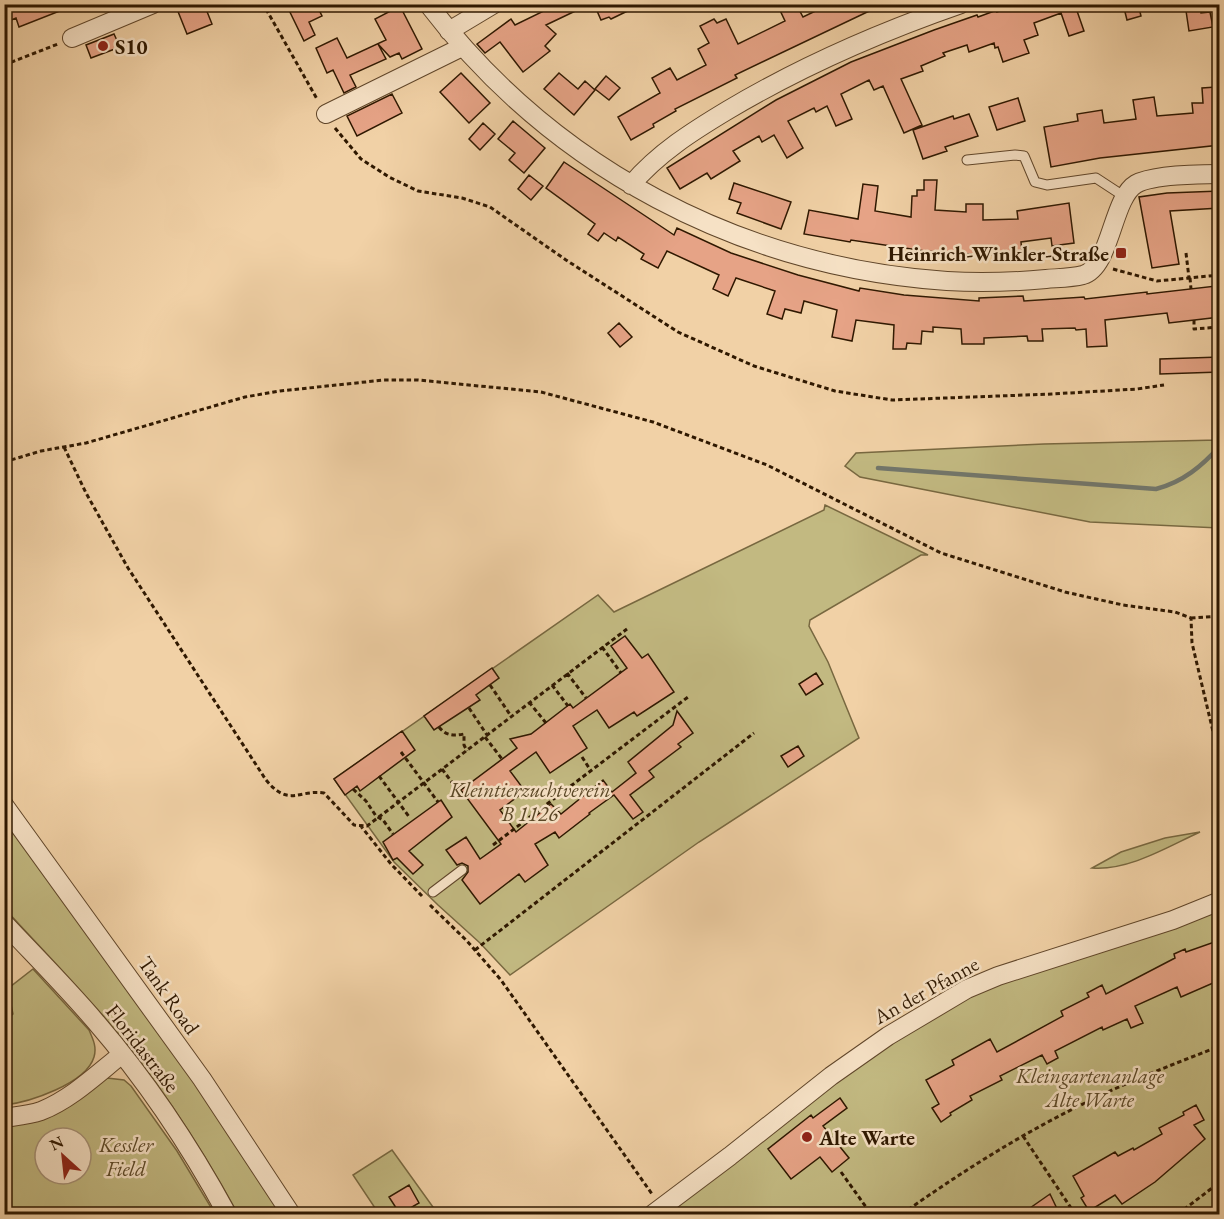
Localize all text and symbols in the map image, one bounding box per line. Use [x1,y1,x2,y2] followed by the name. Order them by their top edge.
[115,33,148,60] place label: S10
[96,39,110,53] marker: S10
[888,240,1109,267] place label: Heinrich-Winkler-Straße
[1114,246,1128,260] marker: Heinrich-Winkler-Straße
[449,776,610,827] park label: Kleintierzuchtverein B 1126
[868,950,983,1030] street label: An der Pfanne
[132,951,206,1040] street label: Tank Road
[100,998,186,1098] street label: Floridastraße
[1015,1062,1165,1113] park label: Kleingartenanlage Alte Warte
[818,1124,915,1151] place label: Alte Warte
[33,1126,93,1186] north arrow
[800,1130,814,1144] marker: Alte Warte
[46,1131,67,1155] text: N
[98,1131,154,1182] park label: Kessler Field

